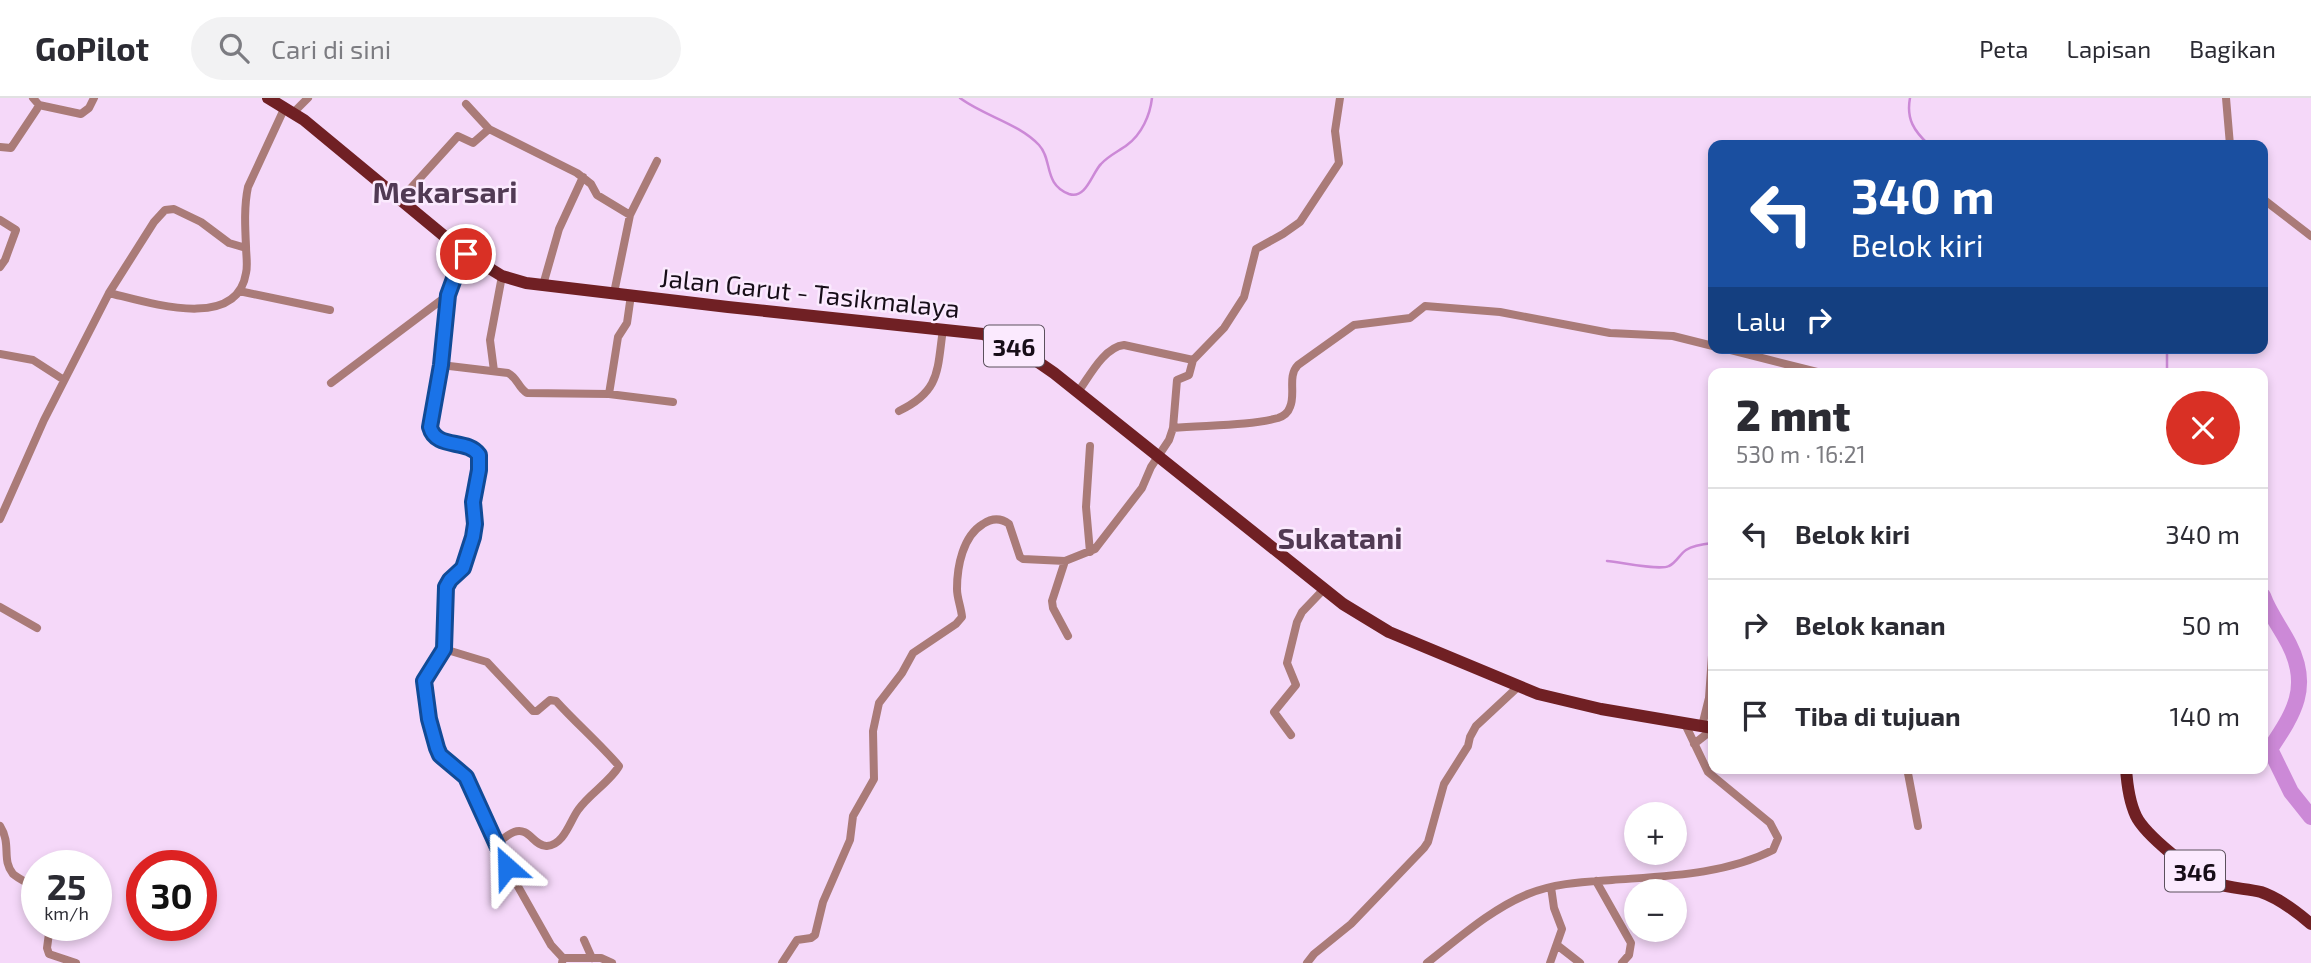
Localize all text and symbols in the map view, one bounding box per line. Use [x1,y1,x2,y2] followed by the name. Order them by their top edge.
[191,17,681,80] search box
[35,28,149,68] text: GoPilot
[215,29,253,67] icon: search
[271,33,391,64] text: Cari di sini
[1979,34,2029,63] text: Peta
[2067,34,2151,63] text: Lapisan
[2189,34,2276,63] text: Bagikan
[1851,165,1995,224] text: 340 m
[1736,168,1827,259] icon: left
[372,173,518,209] district label: Mekarsari
[436,224,496,284] pin
[1851,225,1984,263] text: Belok kiri
[447,235,485,273] icon: arrive
[659,261,961,323] street label: Jalan Garut - Tasikmalaya
[1800,301,1838,339] icon: right
[1736,305,1786,336] text: Lalu
[984,326,1044,366] road number: 346
[1736,389,1850,439] text: 2 mnt
[2166,391,2240,465] button: close
[1736,440,1866,468] text: 530 m · 16:21
[1736,515,1774,553] icon: left
[1795,518,1910,549] text: Belok kiri
[2165,518,2240,549] text: 340 m
[1278,519,1402,555] district label: Sukatani
[1736,606,1774,644] icon: right
[1795,609,1946,640] text: Belok kanan
[2182,609,2240,640] text: 50 m
[1736,697,1774,735] icon: arrive
[1795,700,1961,731] text: Tiba di tujuan
[2169,700,2240,731] text: 140 m
[1624,802,1687,942] map controls
[1624,802,1687,865] button: +
[470,830,544,904] position arrow
[126,850,217,941] speed limit sign: 30
[2165,850,2225,892] road number: 346
[47,865,86,907] text: 25
[1624,879,1687,942] button: −
[44,902,89,924] text: km/h

